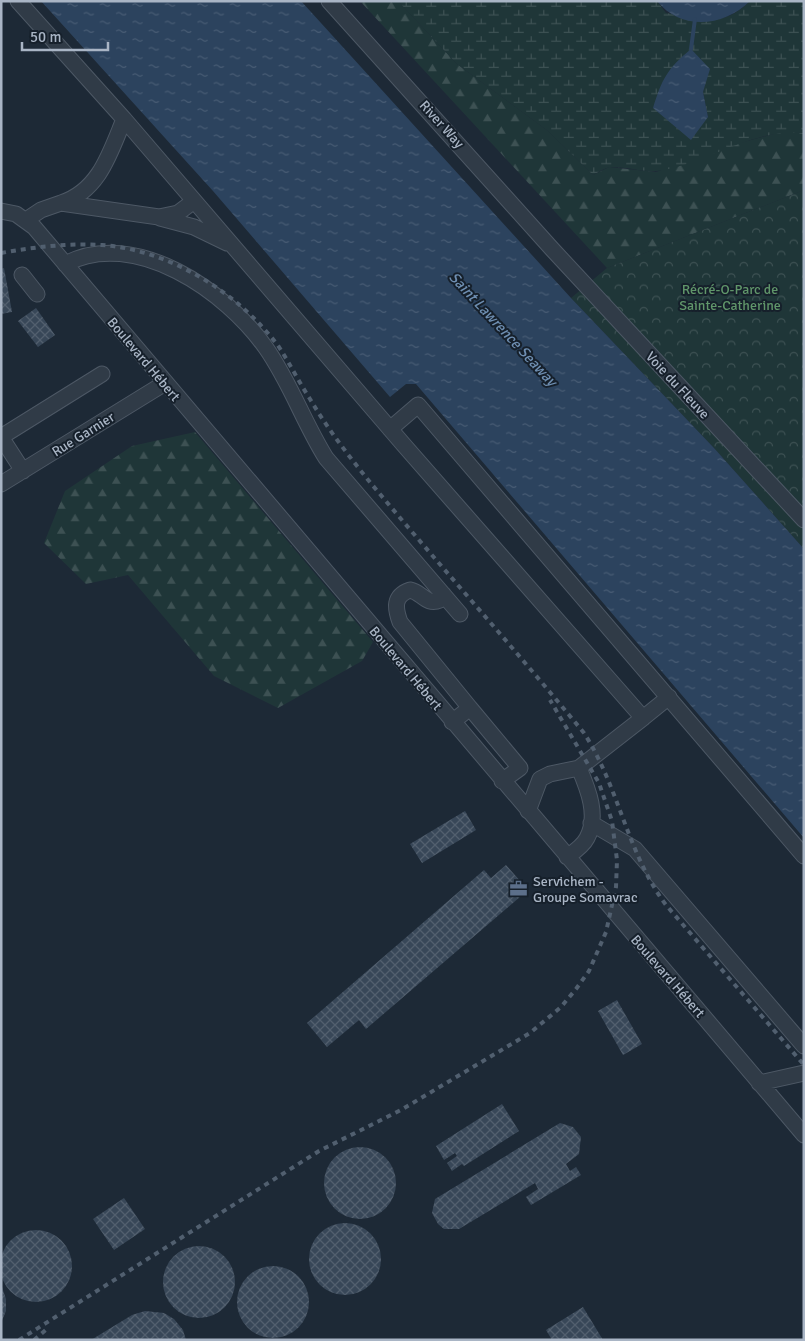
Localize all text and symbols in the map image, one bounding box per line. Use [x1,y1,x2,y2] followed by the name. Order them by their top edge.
[22,20,109,52] scale bar
[30,28,61,46] text: 50 m
[416,97,468,152] street label: River Way
[445,268,562,391] water label: Saint Lawrence Seaway
[679,281,781,314] park label: Récré-O-Parc de Sainte-Catherine
[104,314,184,405] street label: Boulevard Hébert
[642,348,713,423] street label: Voie du Fleuve
[49,408,118,460] street label: Rue Garnier
[366,623,446,714] street label: Boulevard Hébert
[533,873,638,906] place label: Servichem - Groupe Somavrac
[509,879,529,899] office icon: Servichem - Groupe Somavrac
[627,931,708,1021] street label: Boulevard Hébert

